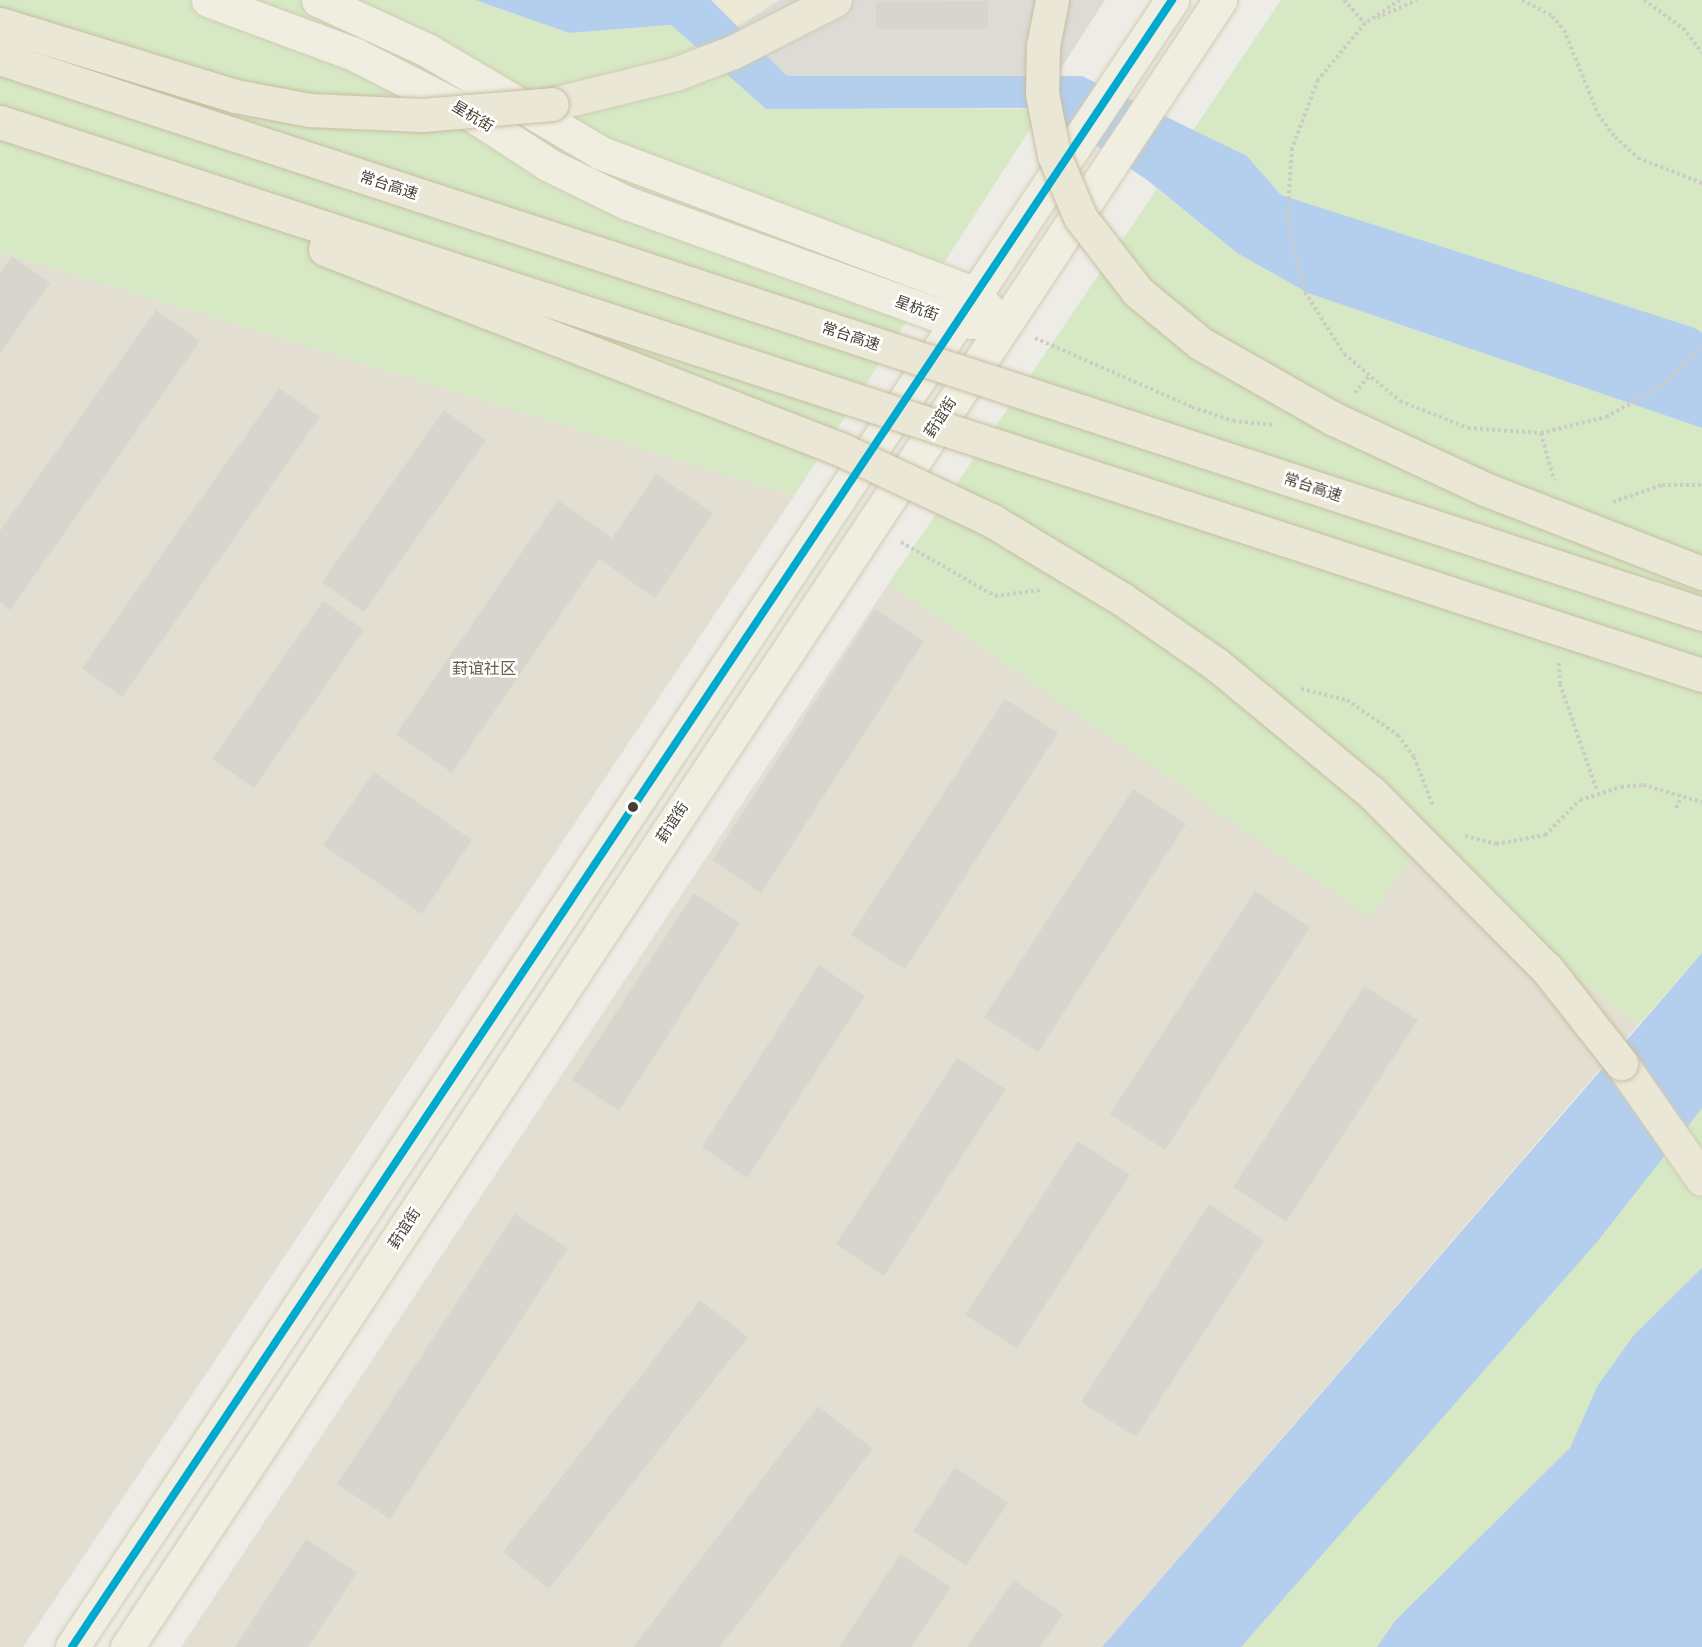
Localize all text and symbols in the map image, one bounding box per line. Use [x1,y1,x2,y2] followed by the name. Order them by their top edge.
[449,97,497,135] street label: 星杭街
[358,167,420,203] street label: 常台高速
[893,292,941,324] street label: 星杭街
[820,318,882,354] street label: 常台高速
[920,393,960,441] street label: 葑谊街
[1282,469,1344,505] street label: 常台高速
[452,658,516,678] district label: 葑谊社区
[652,798,692,846] street label: 葑谊街
[627,801,639,813] unlabelled marker
[384,1204,424,1252] street label: 葑谊街

